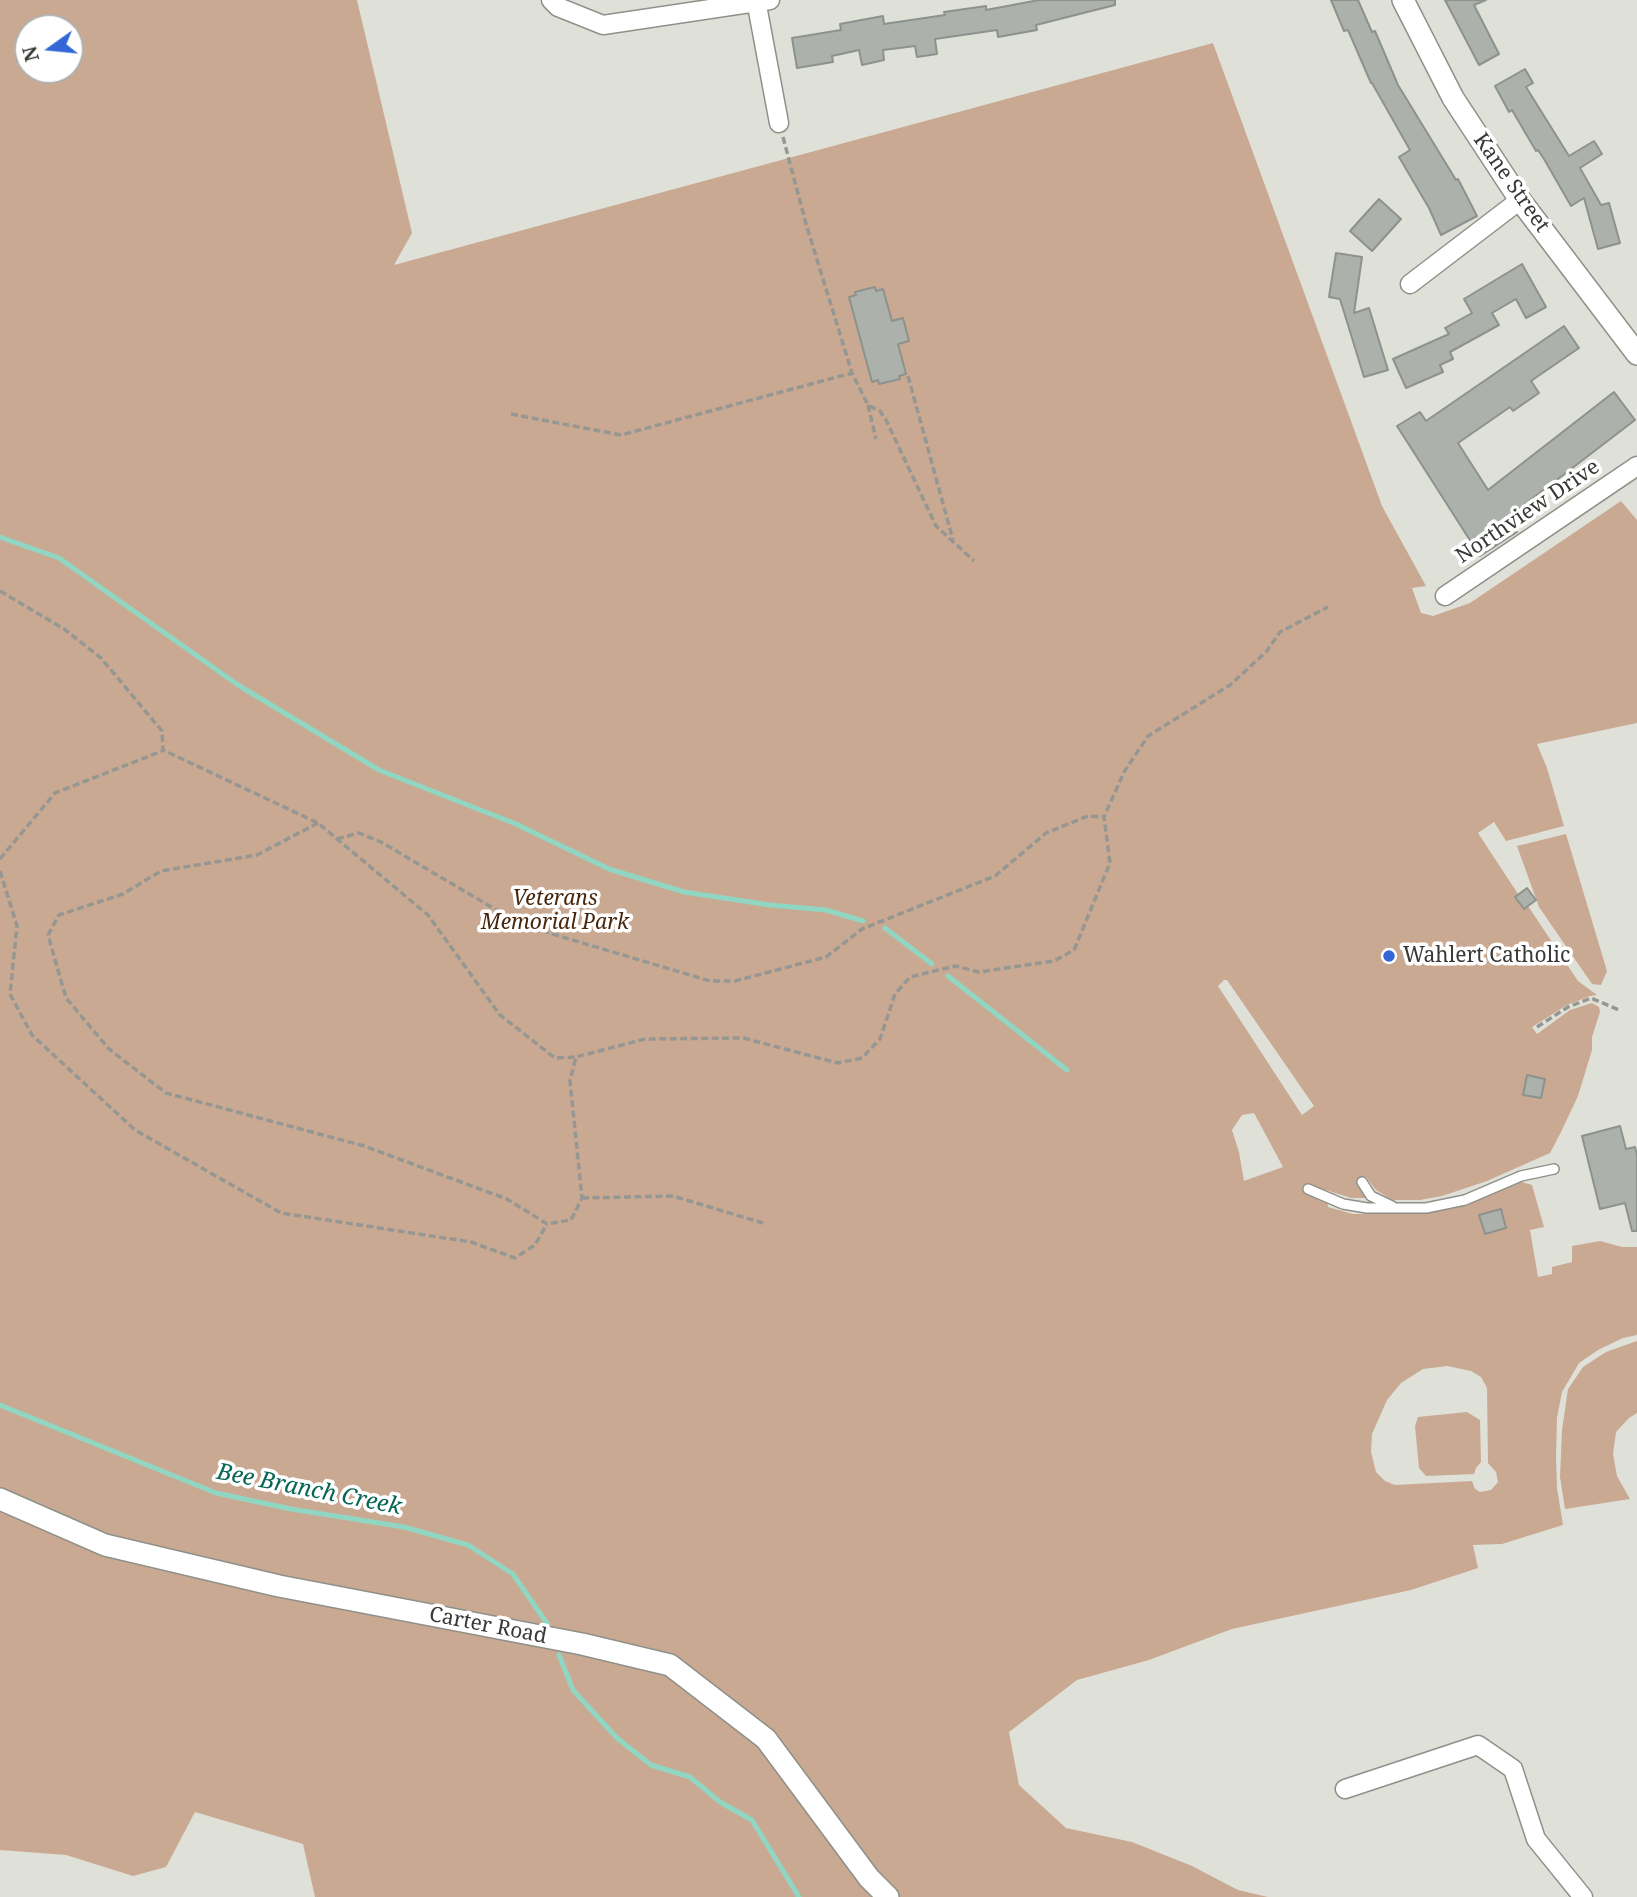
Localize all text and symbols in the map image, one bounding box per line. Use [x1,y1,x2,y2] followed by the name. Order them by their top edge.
[14,14,84,84] north arrow
[16,43,45,65] text: N
[1468,129,1554,237] street label: Kane Street
[1451,455,1605,569] street label: Northview Drive
[481,886,629,936] park label: Veterans Memorial Park
[1403,943,1570,969] place label: Wahlert Catholic
[1381,948,1397,964] marker: Wahlert Catholic
[214,1459,404,1521] water label: Bee Branch Creek
[427,1602,549,1650] street label: Carter Road

